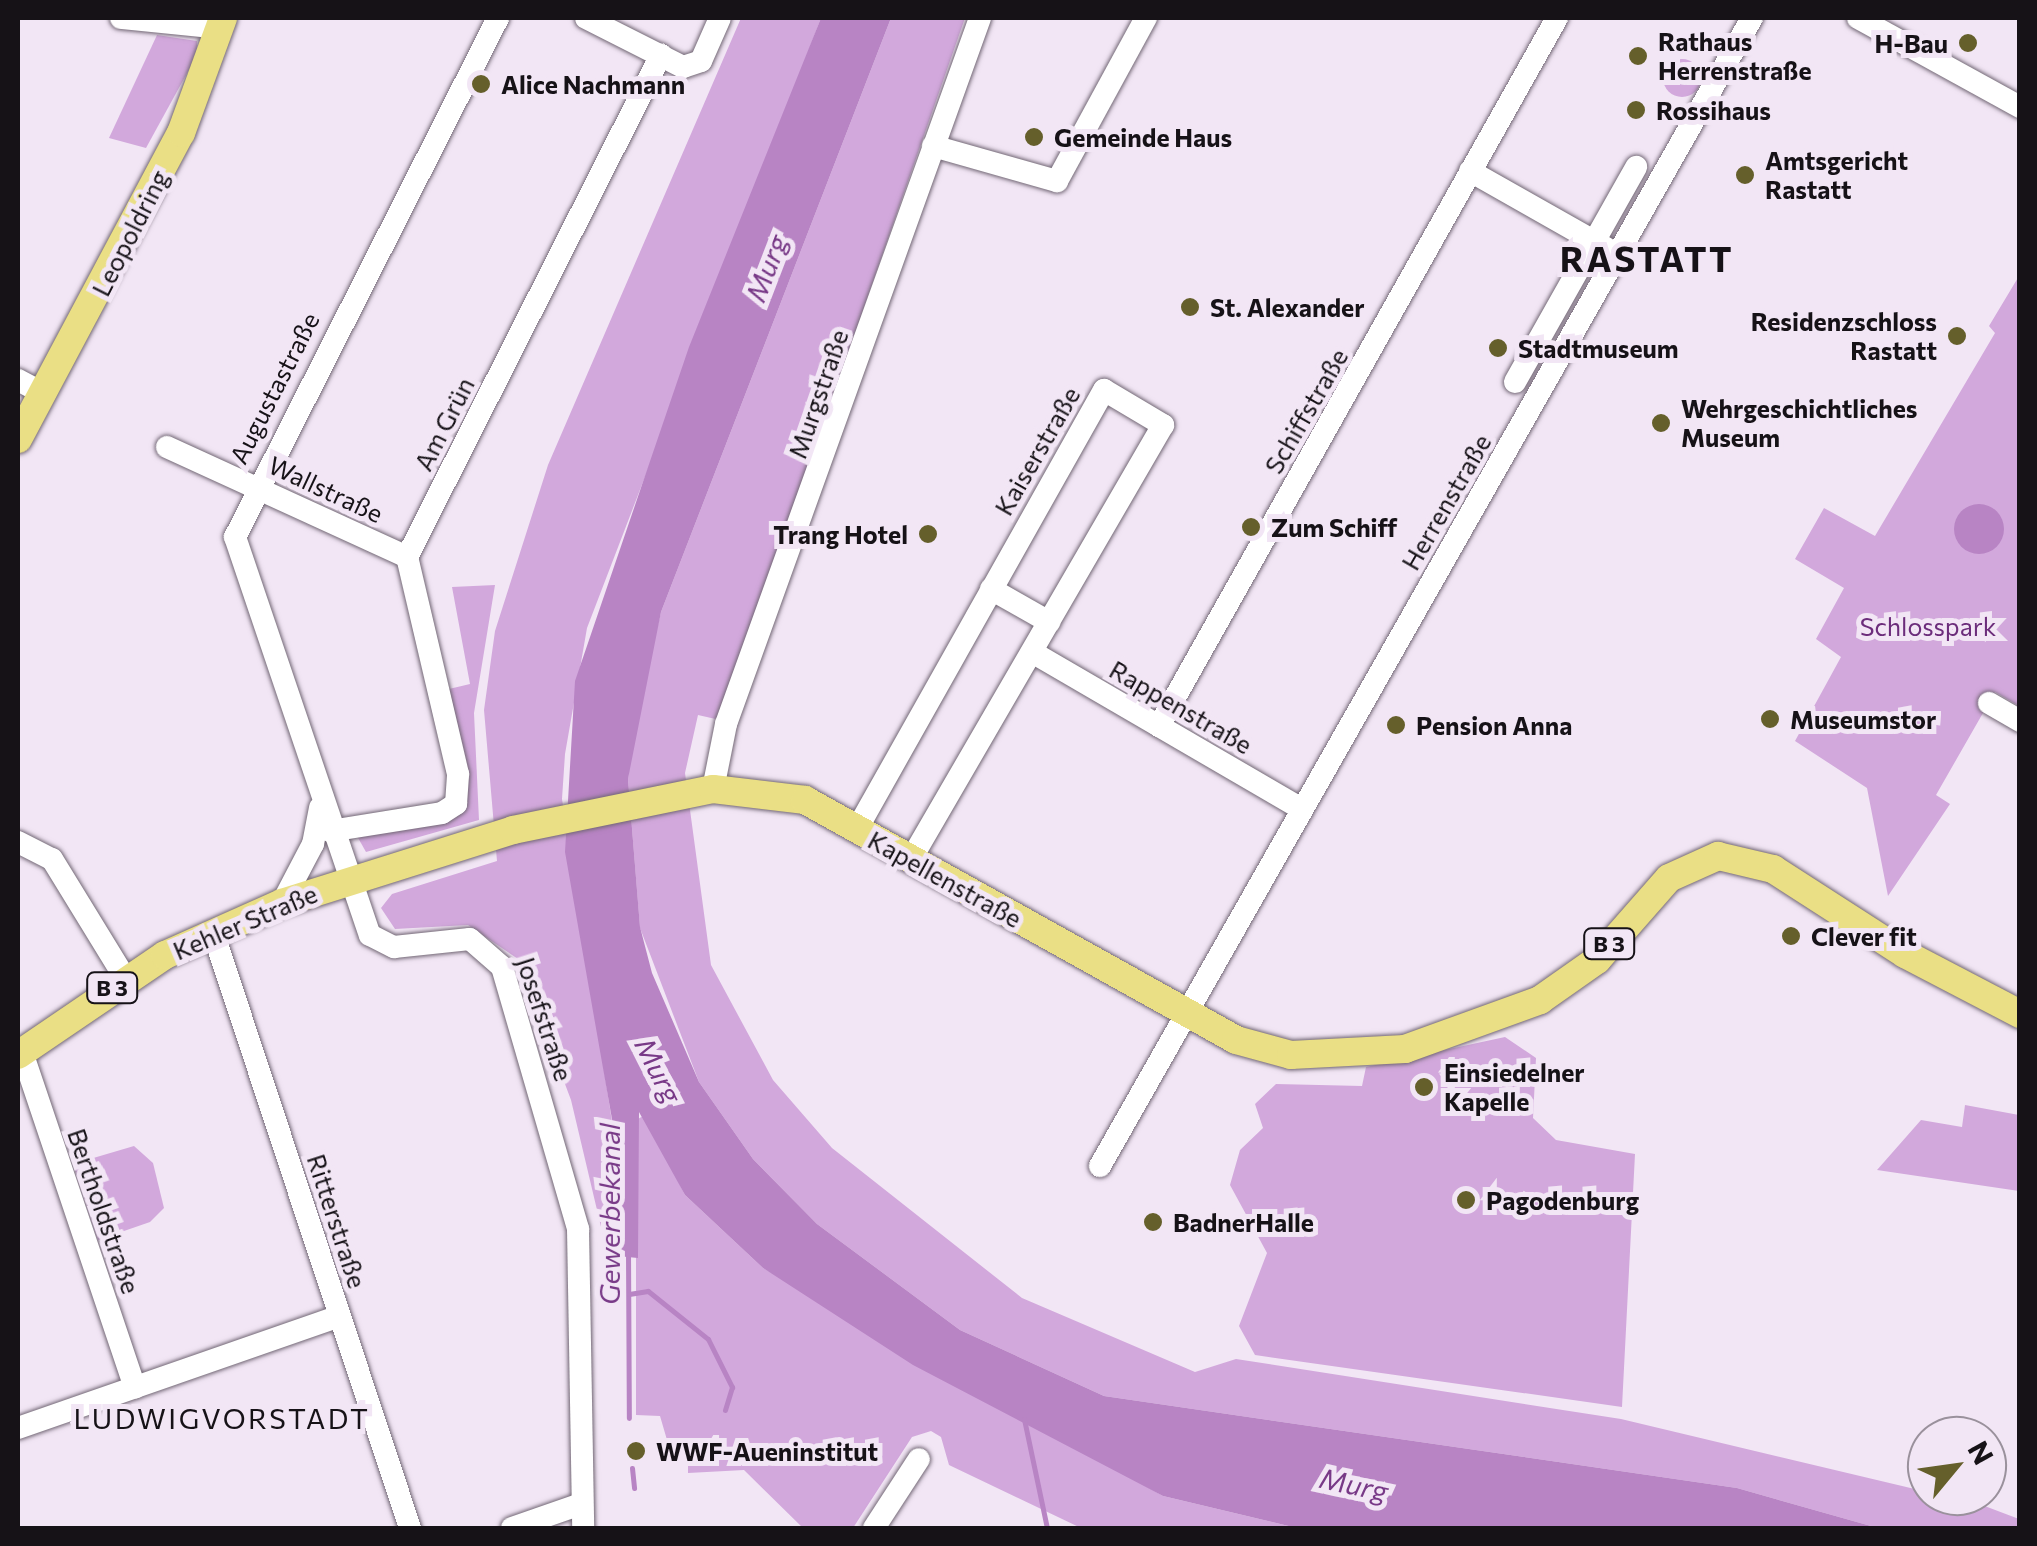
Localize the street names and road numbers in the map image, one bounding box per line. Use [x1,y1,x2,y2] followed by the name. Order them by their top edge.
[85,165,175,301] street label: Leopoldring
[223,307,325,469] street label: Augustastraße
[782,326,854,462] street label: Murgstraße
[1258,343,1354,479] street label: Schiffstraße
[408,372,480,476] street label: Am Grün
[988,382,1086,520] street label: Kaiserstraße
[1395,429,1497,575] street label: Herrenstraße
[264,449,388,529] street label: Wallstraße
[1104,654,1258,760] street label: Rappenstraße
[863,824,1027,934] street label: Kapellenstraße
[168,878,322,966] street label: Kehler Straße
[1582,927,1636,961] road number: B 3
[511,953,579,1085] street label: Josefstraße
[84,971,140,1005] road number: B 3
[62,1125,146,1297] street label: Bertholdstraße
[301,1150,373,1292] street label: Ritterstraße

